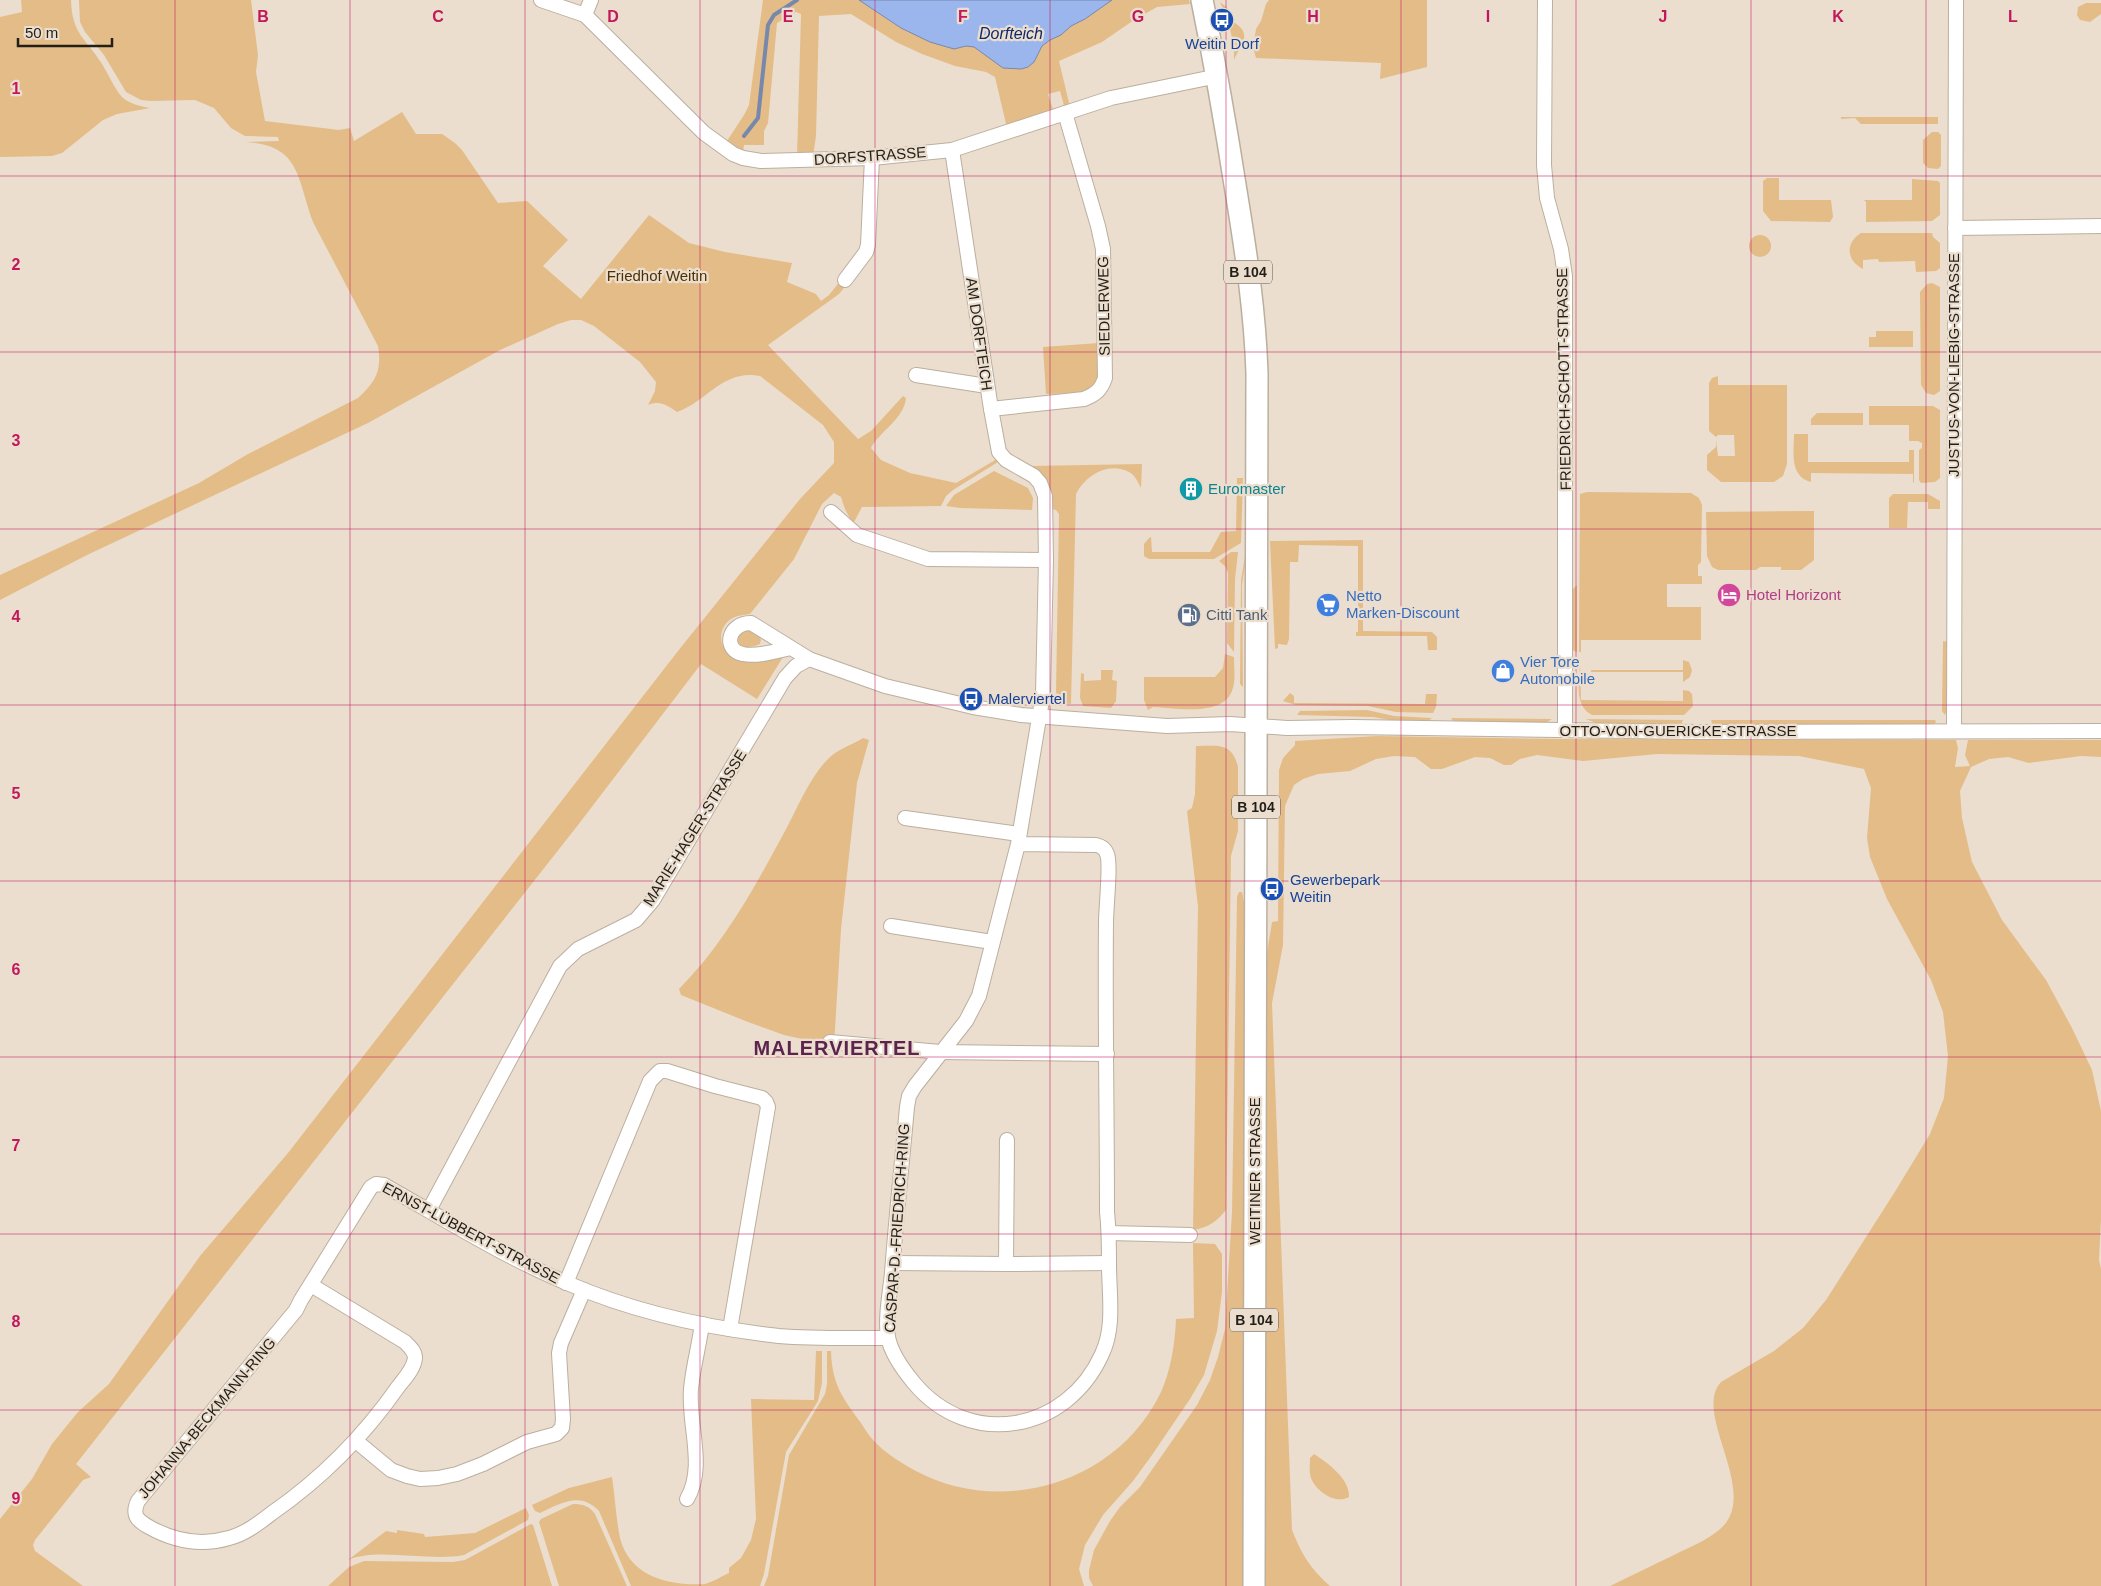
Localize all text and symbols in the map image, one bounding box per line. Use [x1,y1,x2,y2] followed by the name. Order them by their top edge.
[1209,7,1235,33] bus stop icon: Weitin Dorf
[257,8,269,25] text: B
[432,8,444,25] text: C
[607,8,619,25] text: D
[783,8,794,25] text: E
[958,8,968,25] text: F
[1132,8,1144,25] text: G
[1307,8,1319,25] text: H
[1486,8,1490,25] text: I
[1659,8,1667,25] text: J
[1832,8,1844,25] text: K
[2008,8,2018,25] text: L
[18,15,111,47] scale bar
[25,24,58,41] text: 50 m
[979,25,1043,42] water label: Dorfteich
[1185,35,1260,52] place label: Weitin Dorf
[12,80,21,97] text: 1
[813,143,927,168] street label: DORFSTRASSE
[1945,253,1962,477] street label: JUSTUS-VON-LIEBIG-STRASSE
[12,256,21,273] text: 2
[1094,256,1113,356] street label: SIEDLERWEG
[1224,260,1272,284] road number: B 104
[607,267,707,284] park label: Friedhof Weitin
[1553,268,1574,490] street label: FRIEDRICH-SCHOTT-STRASSE
[963,276,996,392] street label: AM DORFTEICH
[12,432,21,449] text: 3
[1178,476,1204,502] building icon: Euromaster
[1208,480,1286,497] place label: Euromaster
[1716,582,1742,608] hotel icon: Hotel Horizont
[1746,586,1842,603] place label: Hotel Horizont
[1346,587,1460,621] place label: Netto Marken-Discount
[1315,592,1341,618] supermarket icon: Netto Marken-Discount
[1176,602,1202,628] fuel station icon: Citti Tank
[1206,606,1268,623] place label: Citti Tank
[12,608,21,625] text: 4
[1520,653,1595,687] place label: Vier Tore Automobile
[1490,658,1516,684] shop icon: Vier Tore Automobile
[958,686,984,712] bus stop icon: Malerviertel
[988,690,1066,707] place label: Malerviertel
[1559,722,1797,739] street label: OTTO-VON-GUERICKE-STRASSE
[639,747,750,909] street label: MARIE-HAGER-STRASSE
[12,785,21,802] text: 5
[1232,796,1280,819] road number: B 104
[1290,871,1381,905] place label: Gewerbepark Weitin
[1259,876,1285,902] bus stop icon: Gewerbepark Weitin
[12,961,21,978] text: 6
[753,1037,921,1059] district label: MALERVIERTEL
[1246,1097,1263,1245] street label: WEITINER STRASSE
[881,1123,912,1333] street label: CASPAR-D.-FRIEDRICH-RING
[12,1137,21,1154] text: 7
[380,1179,563,1287] street label: ERNST-LÜBBERT-STRASSE
[1230,1308,1278,1332] road number: B 104
[12,1313,21,1330] text: 8
[134,1334,279,1501] street label: JOHANNA-BECKMANN-RING
[12,1490,21,1507] text: 9

